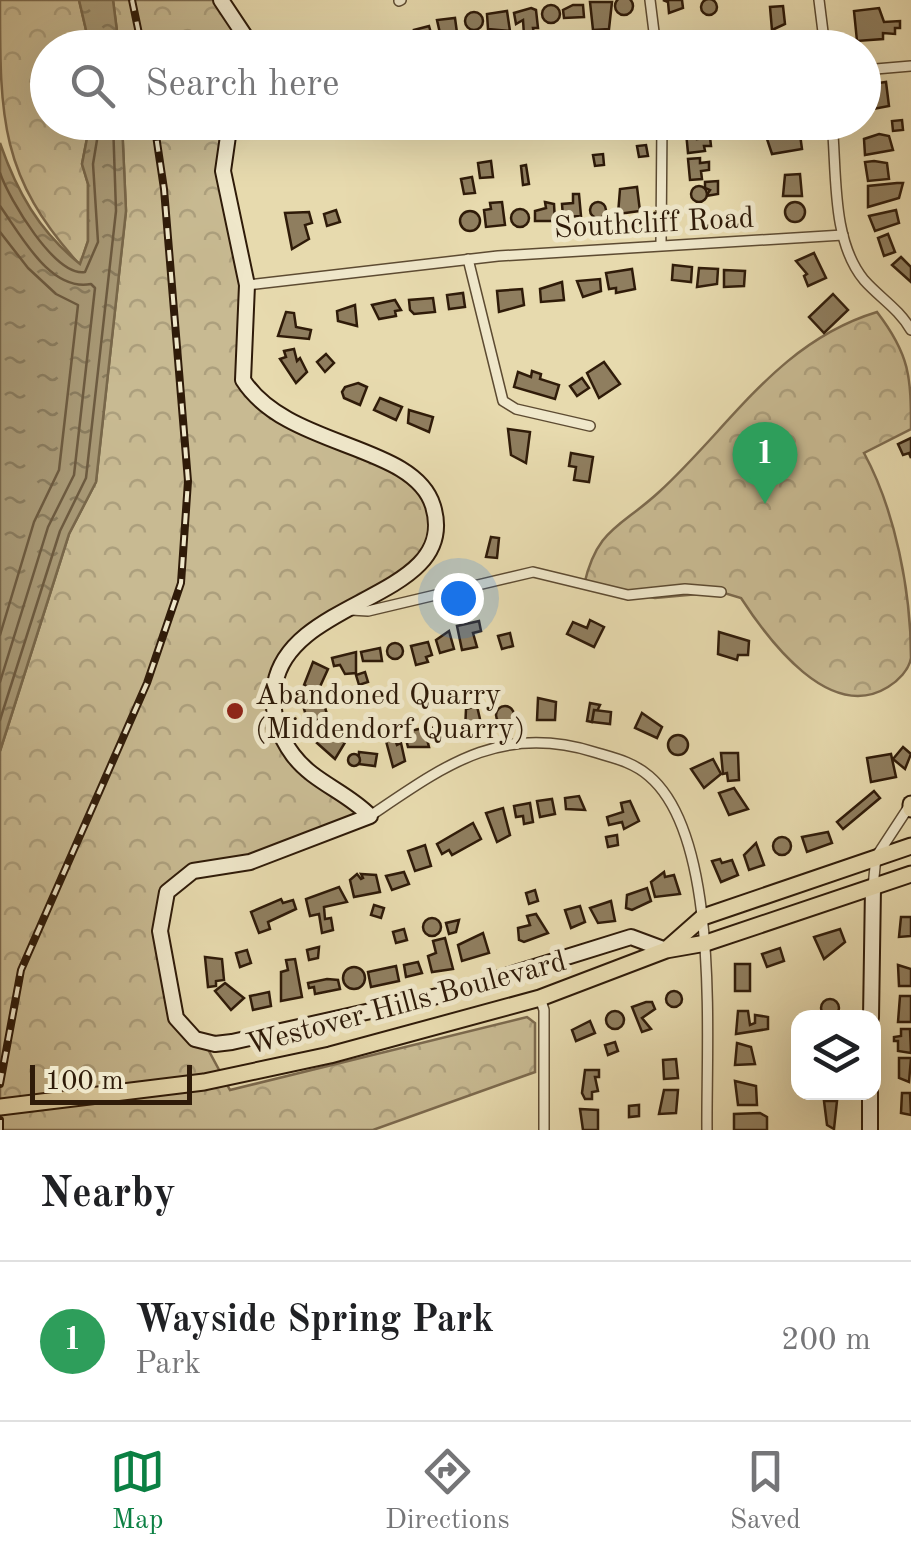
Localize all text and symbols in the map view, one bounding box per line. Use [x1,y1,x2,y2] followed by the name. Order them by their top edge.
[30,30,881,140] search box
[65,58,120,113] icon: search
[145,66,340,104] text: Search here
[553,204,755,244] street label: Southcliff Road
[732,422,798,504] pin: 1
[433,573,484,624] your location
[255,681,525,745] place label: Abandoned Quarry (Middendorf Quarry)
[224,700,246,722] marker: Abandoned Quarry (Middendorf Quarry)
[243,947,570,1061] street label: Westover Hills Boulevard
[791,1010,881,1100] map controls
[791,1010,881,1100] button: layers
[30,1060,192,1104] scale bar
[45,1068,124,1096] text: 100 m
[40,1174,176,1216] text: Nearby
[135,1302,494,1340] text: Wayside Spring Park
[63,1325,82,1357] text: 1
[781,1325,871,1357] text: 200 m
[135,1349,201,1381] text: Park
[110,1444,165,1539] tab: Map
[385,1444,510,1539] tab: Directions
[730,1444,801,1539] tab: Saved

